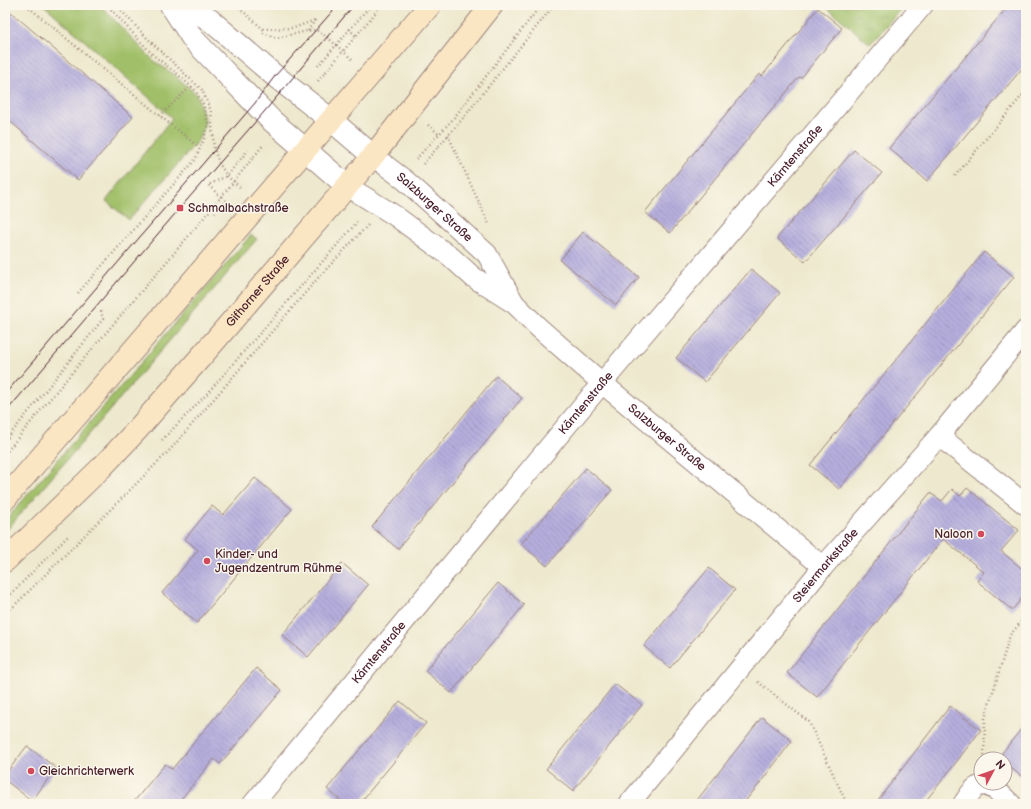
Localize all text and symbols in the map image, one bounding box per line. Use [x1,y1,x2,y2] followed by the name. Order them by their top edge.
[765,122,826,190] street label: Kärntenstraße
[393,169,475,245] street label: Salzburger Straße
[188,201,289,216] place label: Schmalbachstraße
[175,203,185,213] marker: Schmalbachstraße
[223,252,293,330] street label: Gifhorner Straße
[556,369,616,438] street label: Kärntenstraße
[625,401,709,474] street label: Salzburger Straße
[790,525,862,606] street label: Steiermarkstraße
[934,527,973,542] place label: Naloon
[976,529,986,539] marker: Naloon
[215,547,342,576] place label: Kinder- und Jugendzentrum Rühme
[202,556,212,566] marker: Kinder- und Jugendzentrum Rühme
[349,618,409,687] street label: Kärntenstraße
[973,751,1013,791] north arrow
[993,757,1008,772] text: N
[39,764,134,779] place label: Gleichrichterwerk
[26,766,36,776] marker: Gleichrichterwerk

